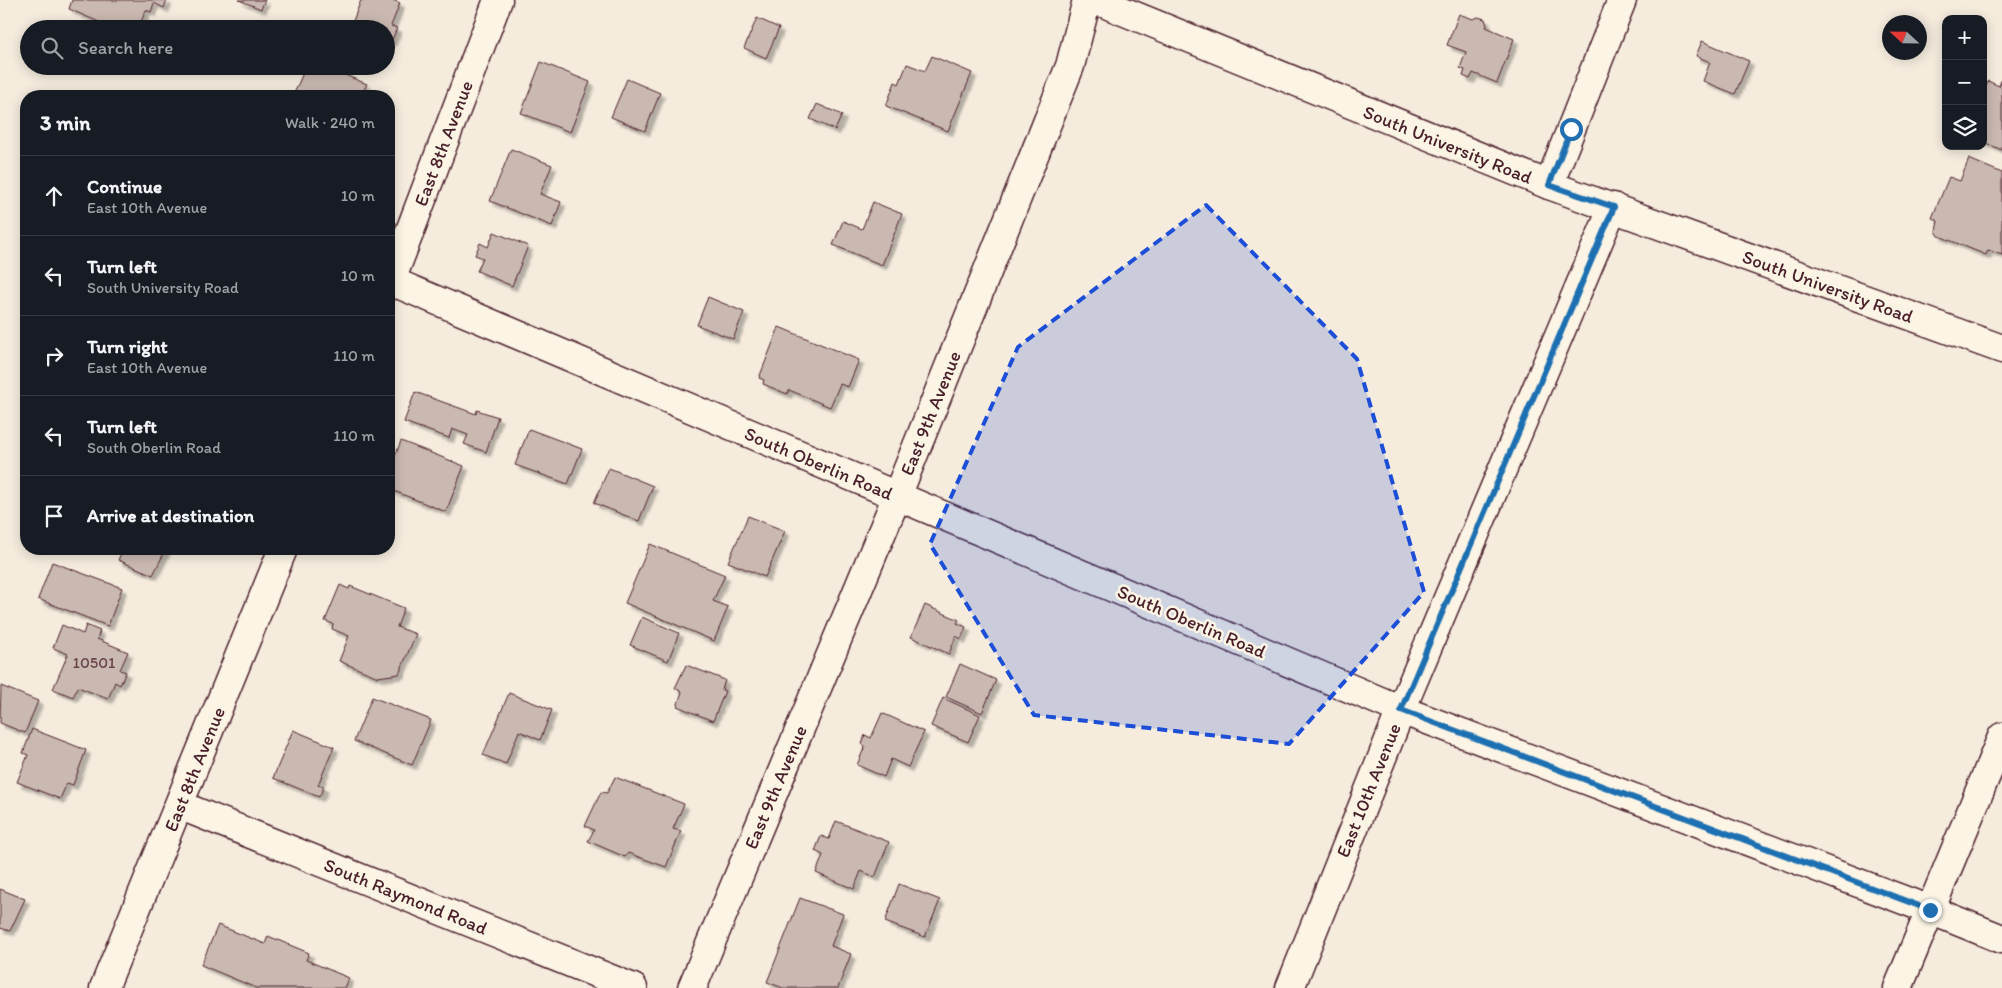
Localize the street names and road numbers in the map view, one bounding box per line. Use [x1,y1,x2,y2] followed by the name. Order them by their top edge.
[409,77,478,209] street label: East 8th Avenue
[1360,100,1536,189] street label: South University Road
[1739,245,1917,328] street label: South University Road
[895,348,966,479] street label: East 9th Avenue
[741,422,897,505] street label: South Oberlin Road
[1114,580,1270,663] street label: South Oberlin Road
[159,703,230,835] street label: East 8th Avenue
[1331,720,1406,861] street label: East 10th Avenue
[739,722,812,853] street label: East 9th Avenue
[321,853,491,940] street label: South Raymond Road

